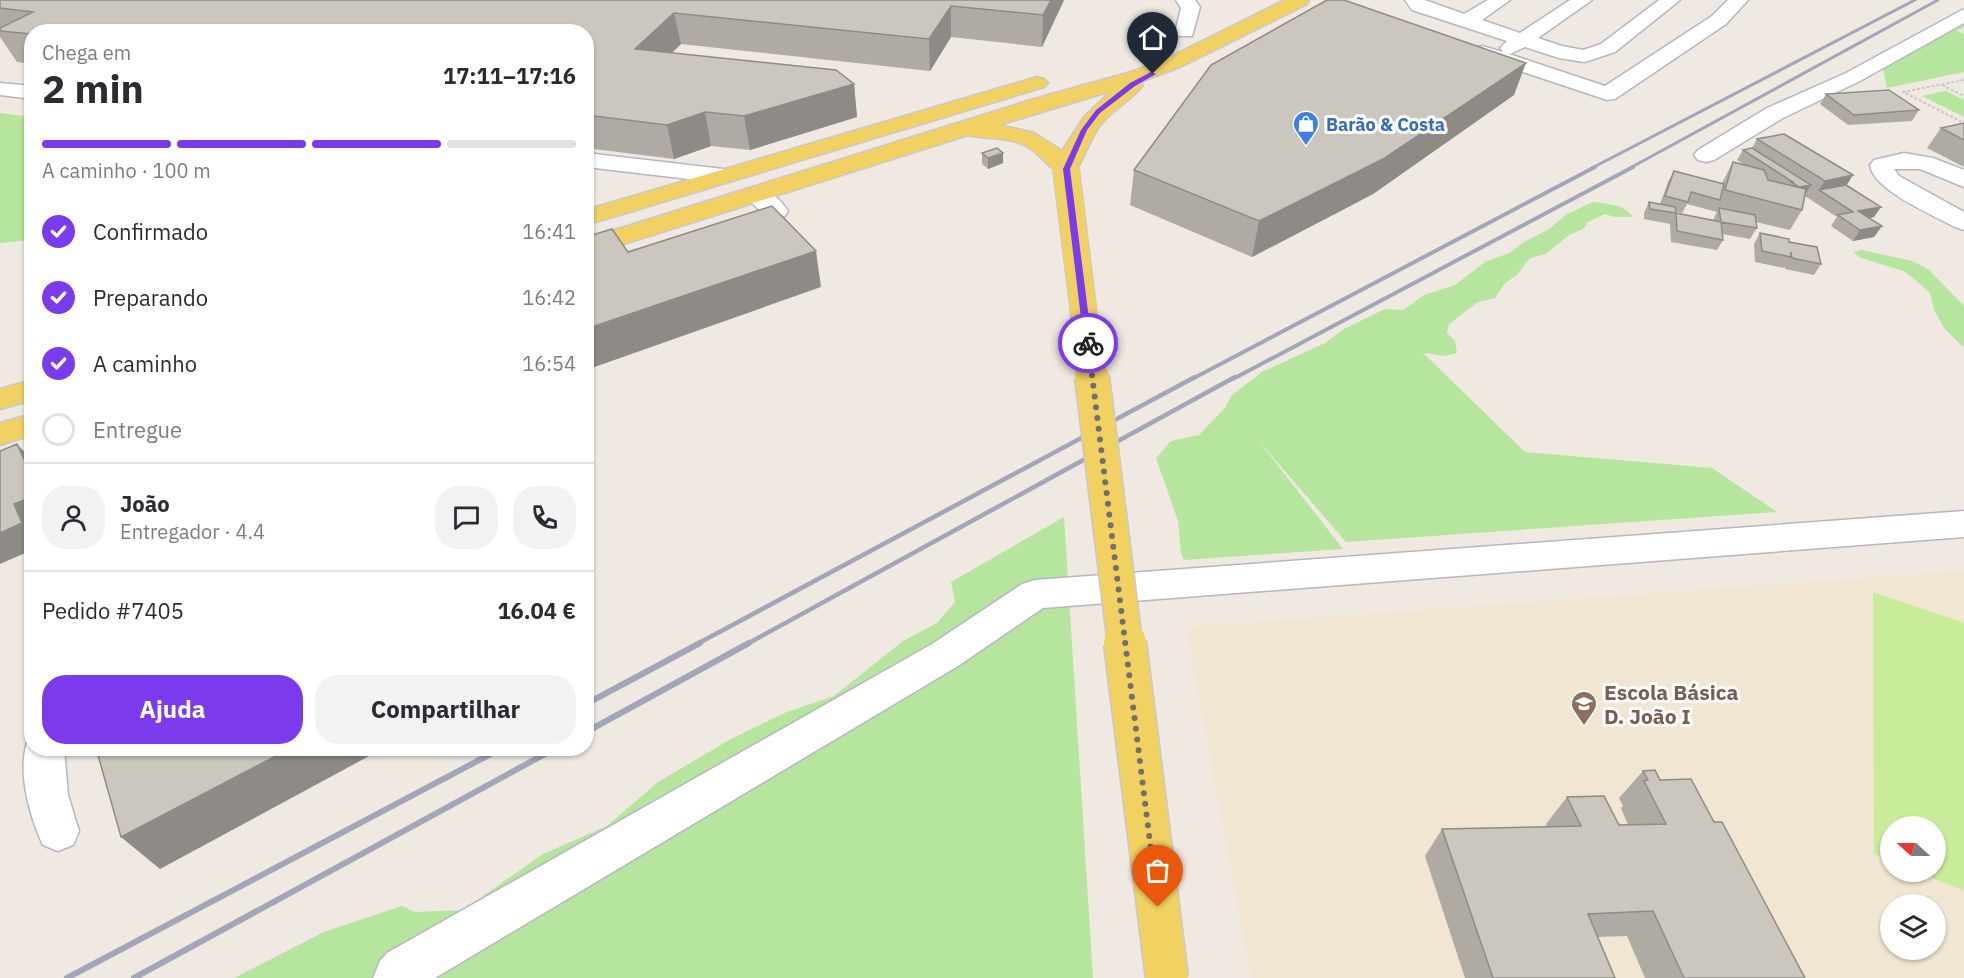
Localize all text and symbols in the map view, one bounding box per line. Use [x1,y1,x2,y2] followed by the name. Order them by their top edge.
[1127,12,1178,74] pin
[1136,21,1169,54] icon: home
[42,39,131,66] text: Chega em
[443,61,576,90] text: 17:11–17:16
[42,63,144,114] text: 2 min
[1291,109,1321,147] shop icon: Barão & Costa
[1326,113,1445,136] place label: Barão & Costa
[42,157,211,184] text: A caminho · 100 m
[42,215,75,248] icon: check
[93,217,208,246] text: Confirmado
[522,218,576,245] text: 16:41
[42,281,75,314] icon: check
[93,283,208,312] text: Preparando
[522,284,576,311] text: 16:42
[1058,313,1118,373] courier
[1072,327,1105,360] icon: bike
[42,347,75,380] icon: check
[93,349,197,378] text: A caminho
[522,350,576,377] text: 16:54
[93,415,182,444] text: Entregue
[42,486,105,549] button: person
[435,486,498,549] button: chat
[513,486,576,549] button: phone
[120,489,170,518] text: João
[120,518,265,545] text: Entregador · 4.4
[42,596,184,625] text: Pedido #7405
[497,596,576,625] text: 16.04 €
[42,675,303,744] button: Ajuda
[315,675,576,744] button: Compartilhar
[1604,678,1739,730] place label: Escola Básica D. João I
[1569,689,1599,727] school or university icon: Escola Básica D. João I
[1880,816,1946,882] north arrow
[1880,816,1946,960] map controls
[1132,845,1183,907] pin
[1141,854,1174,887] icon: bag
[1880,894,1946,960] button: layers

